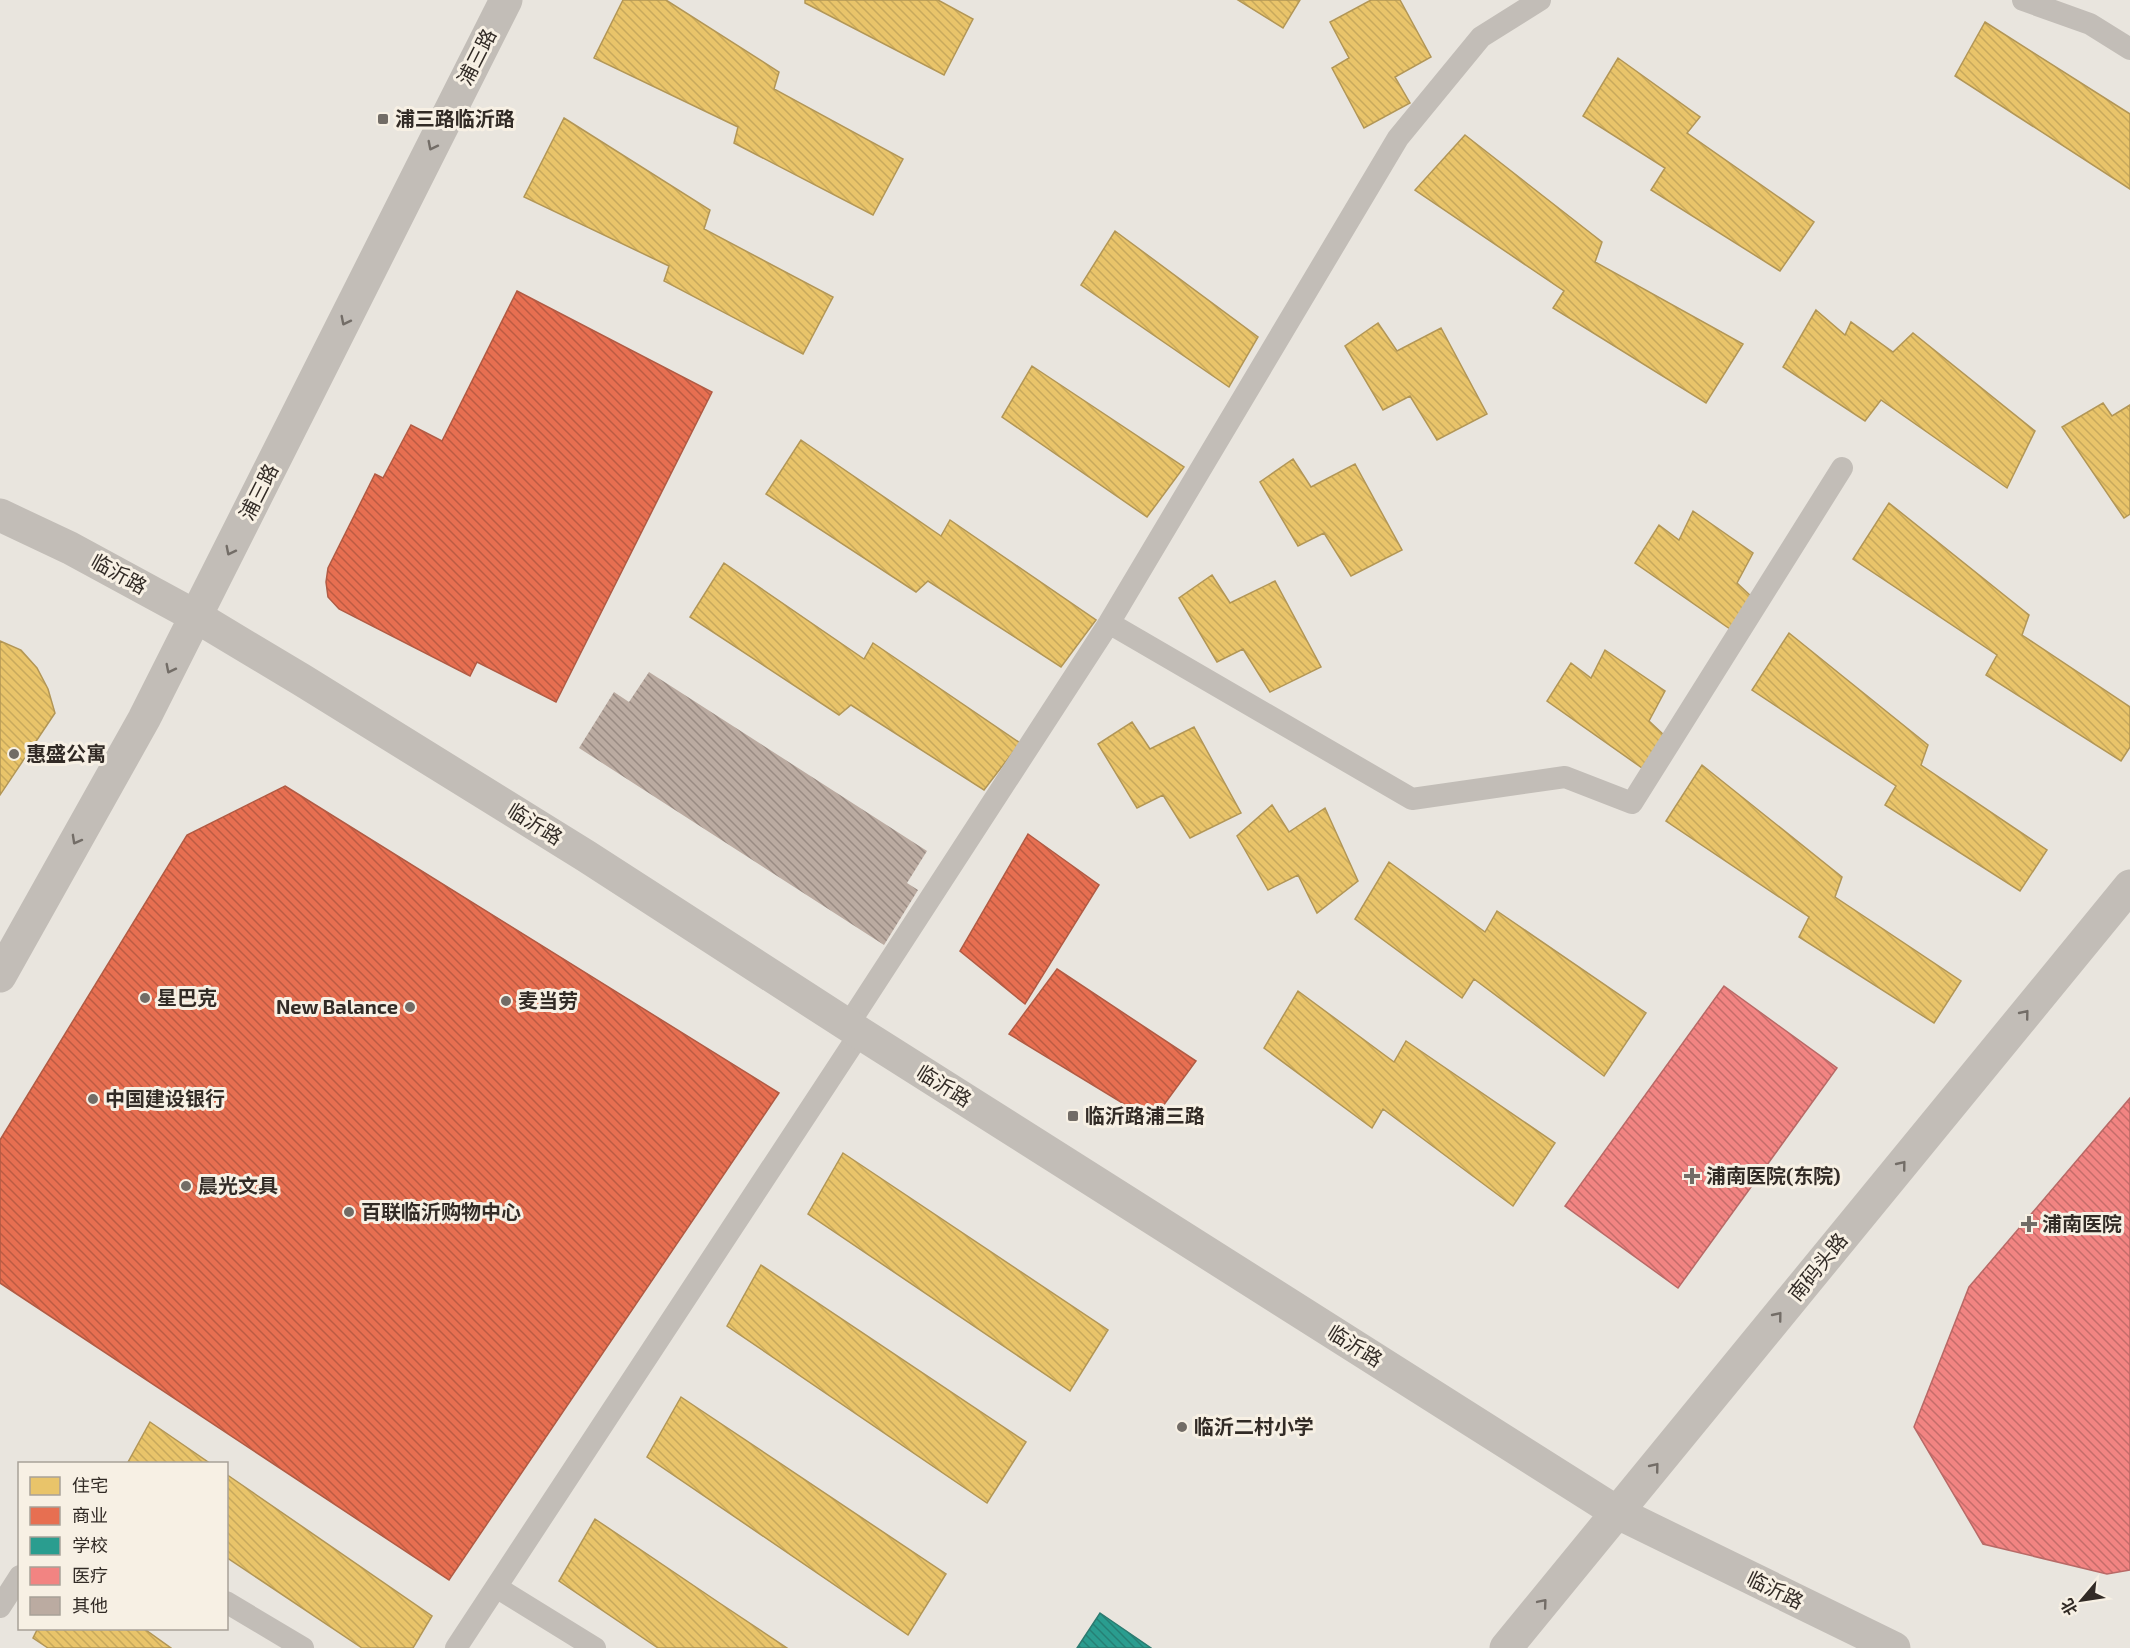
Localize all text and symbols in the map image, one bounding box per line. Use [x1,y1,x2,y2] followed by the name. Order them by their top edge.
[452,24,500,89] street label: 浦三路
[395,106,515,130] place label: 浦三路临沂路
[376,112,390,126] marker: 浦三路临沂路
[428,140,440,151] one-way arrow
[341,314,352,325] one-way arrow
[234,459,282,524] street label: 浦三路
[225,545,237,556] one-way arrow
[87,548,152,598] street label: 临沂路
[166,662,177,673] one-way arrow
[26,741,106,765] place label: 惠盛公寓
[7,747,21,761] marker: 惠盛公寓
[504,797,567,849] street label: 临沂路
[72,833,84,844] one-way arrow
[157,985,217,1009] place label: 星巴克
[518,988,578,1012] place label: 麦当劳
[138,991,152,1005] marker: 星巴克
[276,994,398,1018] place label: New Balance
[499,994,513,1008] marker: 麦当劳
[403,1000,417,1014] marker: New Balance
[2018,1010,2029,1021] one-way arrow
[913,1059,976,1111] street label: 临沂路
[105,1086,225,1110] place label: 中国建设银行
[86,1092,100,1106] marker: 中国建设银行
[1085,1103,1205,1127] place label: 临沂路浦三路
[1066,1109,1080,1123] marker: 临沂路浦三路
[1894,1161,1905,1172] one-way arrow
[1706,1163,1841,1187] place label: 浦南医院(东院)
[1683,1167,1701,1185] marker: 浦南医院(东院)
[198,1173,278,1197] place label: 晨光文具
[179,1179,193,1193] marker: 晨光文具
[361,1199,521,1223] place label: 百联临沂购物中心
[342,1205,356,1219] marker: 百联临沂购物中心
[2042,1211,2122,1235] place label: 浦南医院
[2020,1215,2038,1233] marker: 浦南医院
[1783,1228,1852,1305] street label: 南码头路
[1771,1312,1782,1323] one-way arrow
[1324,1319,1387,1371] street label: 临沂路
[1194,1414,1314,1438] place label: 临沂二村小学
[1175,1420,1189,1434] marker: 临沂二村小学
[18,1462,228,1630] legend
[1648,1463,1659,1474] one-way arrow
[72,1474,108,1496] text: 住宅
[72,1504,108,1526] text: 商业
[72,1534,108,1556] text: 学校
[72,1564,108,1586] text: 医疗
[1743,1565,1808,1613] street label: 临沂路
[2052,1570,2112,1630] north arrow
[72,1594,108,1616] text: 其他
[2056,1596,2081,1619] text: 北
[1536,1599,1547,1610] one-way arrow

